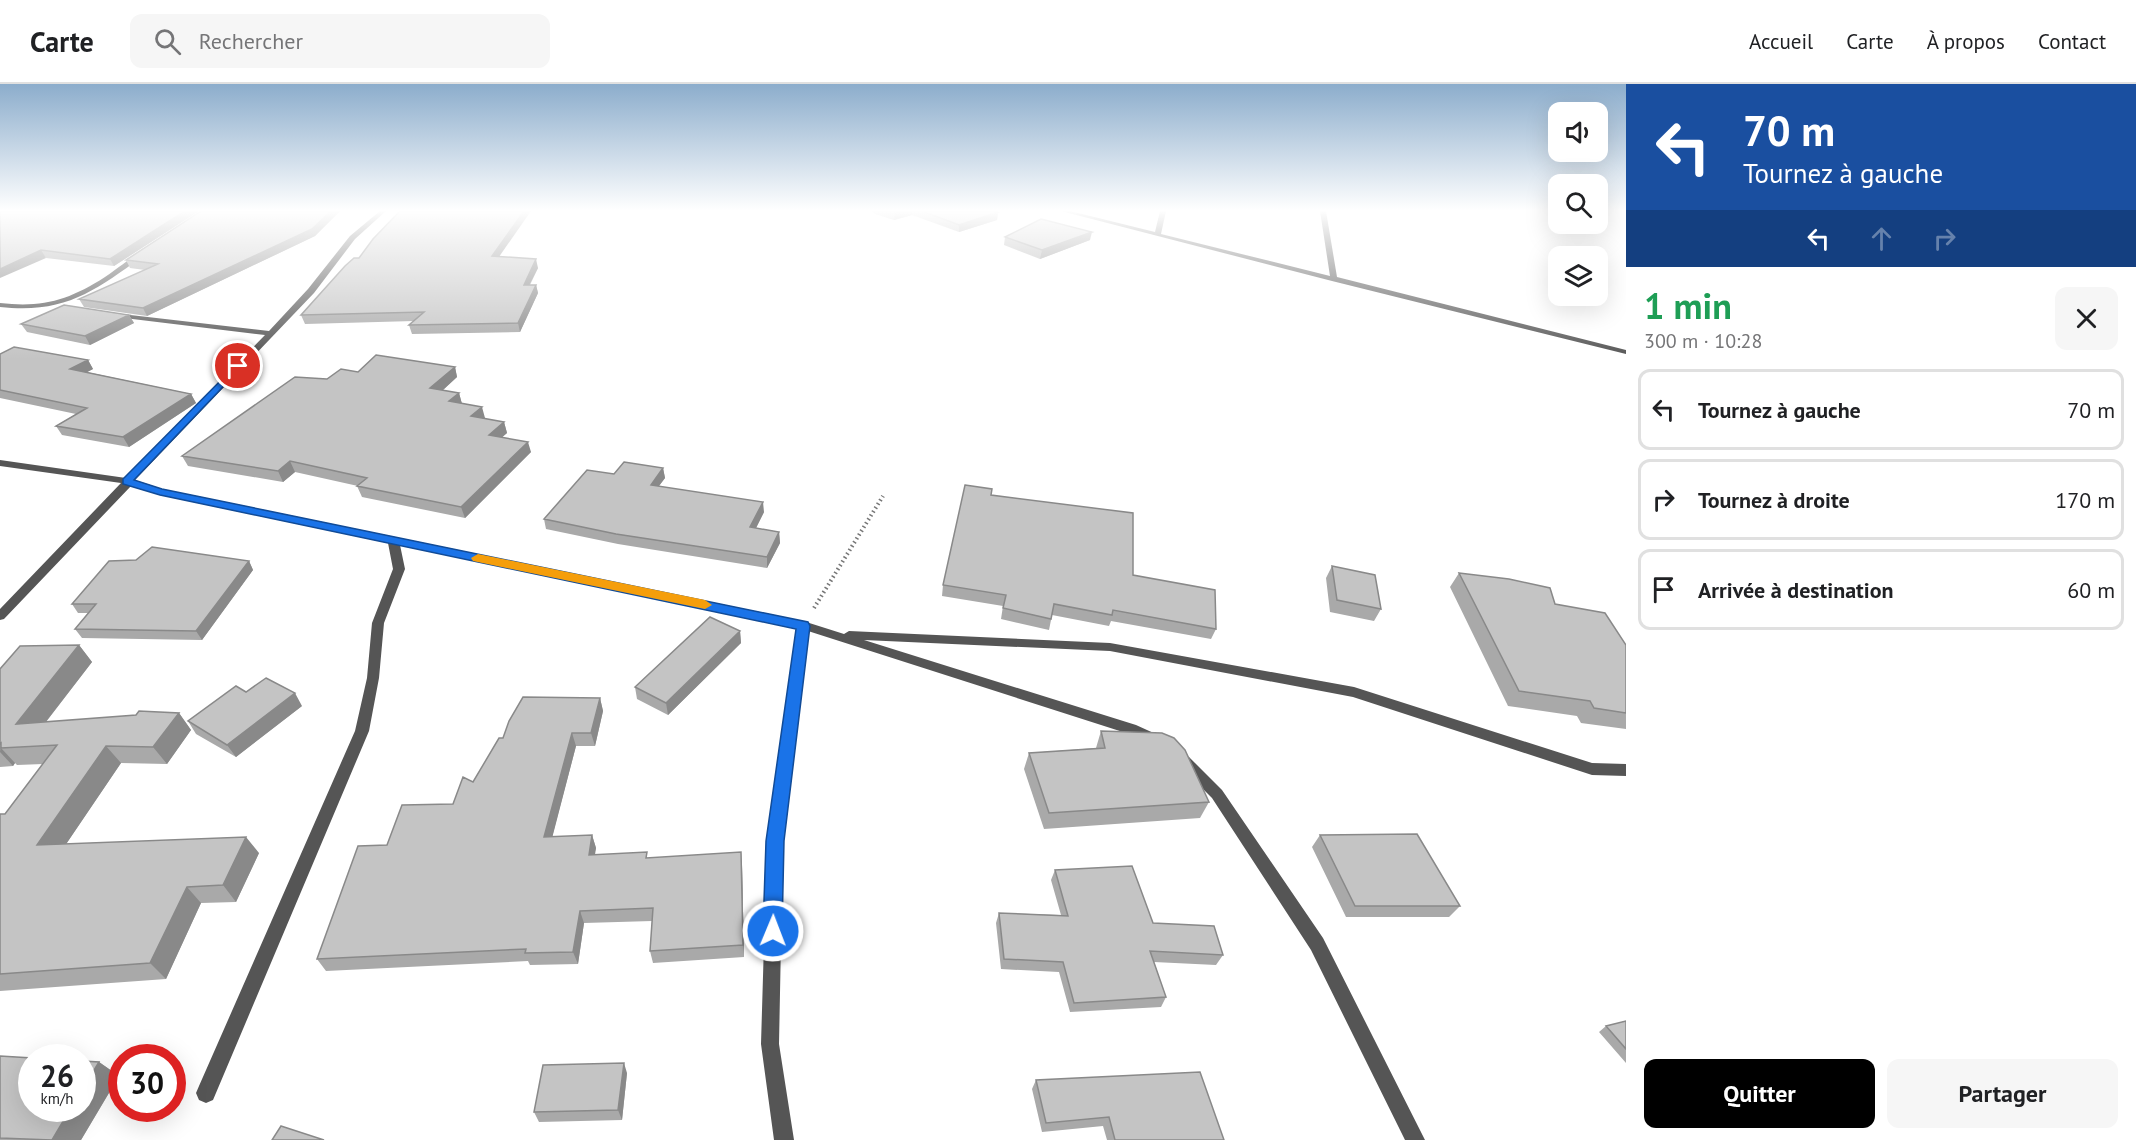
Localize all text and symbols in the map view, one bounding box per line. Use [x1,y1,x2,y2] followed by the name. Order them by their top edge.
[130,14,550,68] search box
[30,23,94,60] text: Carte
[151,25,184,58] icon: search
[199,27,303,55] text: Rechercher
[1749,28,1813,55] text: Accueil
[1846,28,1894,55] text: Carte
[1927,28,2005,55] text: À propos
[2038,28,2106,55] text: Contact
[1548,102,1608,306] map controls
[1548,102,1608,162] button: sound
[1743,103,1835,158] text: 70 m
[1644,108,1722,186] icon: left
[1743,156,1943,190] text: Tournez à gauche
[1548,174,1608,234] button: search
[1802,222,1835,255] icon: left
[1865,222,1898,255] icon: ahead
[1928,222,1961,255] icon: right
[1548,246,1608,306] button: layers
[1644,282,1732,329] text: 1 min
[2055,287,2118,350] button: close
[1644,328,1762,354] text: 300 m · 10:28
[212,340,263,391] pin
[221,349,254,382] icon: arrive
[1647,393,1680,426] icon: left
[1698,396,1861,424] text: Tournez à gauche
[2067,396,2115,424] text: 70 m
[1647,483,1680,516] icon: right
[1698,486,1850,514] text: Tournez à droite
[2055,486,2115,514] text: 170 m
[1647,573,1680,606] icon: arrive
[1698,576,1894,604] text: Arrivée à destination
[2067,576,2115,604] text: 60 m
[741,899,805,963] position arrow
[108,1044,186,1122] speed limit sign: 30
[40,1056,74,1095] text: 26
[1644,1059,1875,1128] button: Quitter
[1887,1059,2118,1128] button: Partager
[41,1089,73,1108] text: km/h

